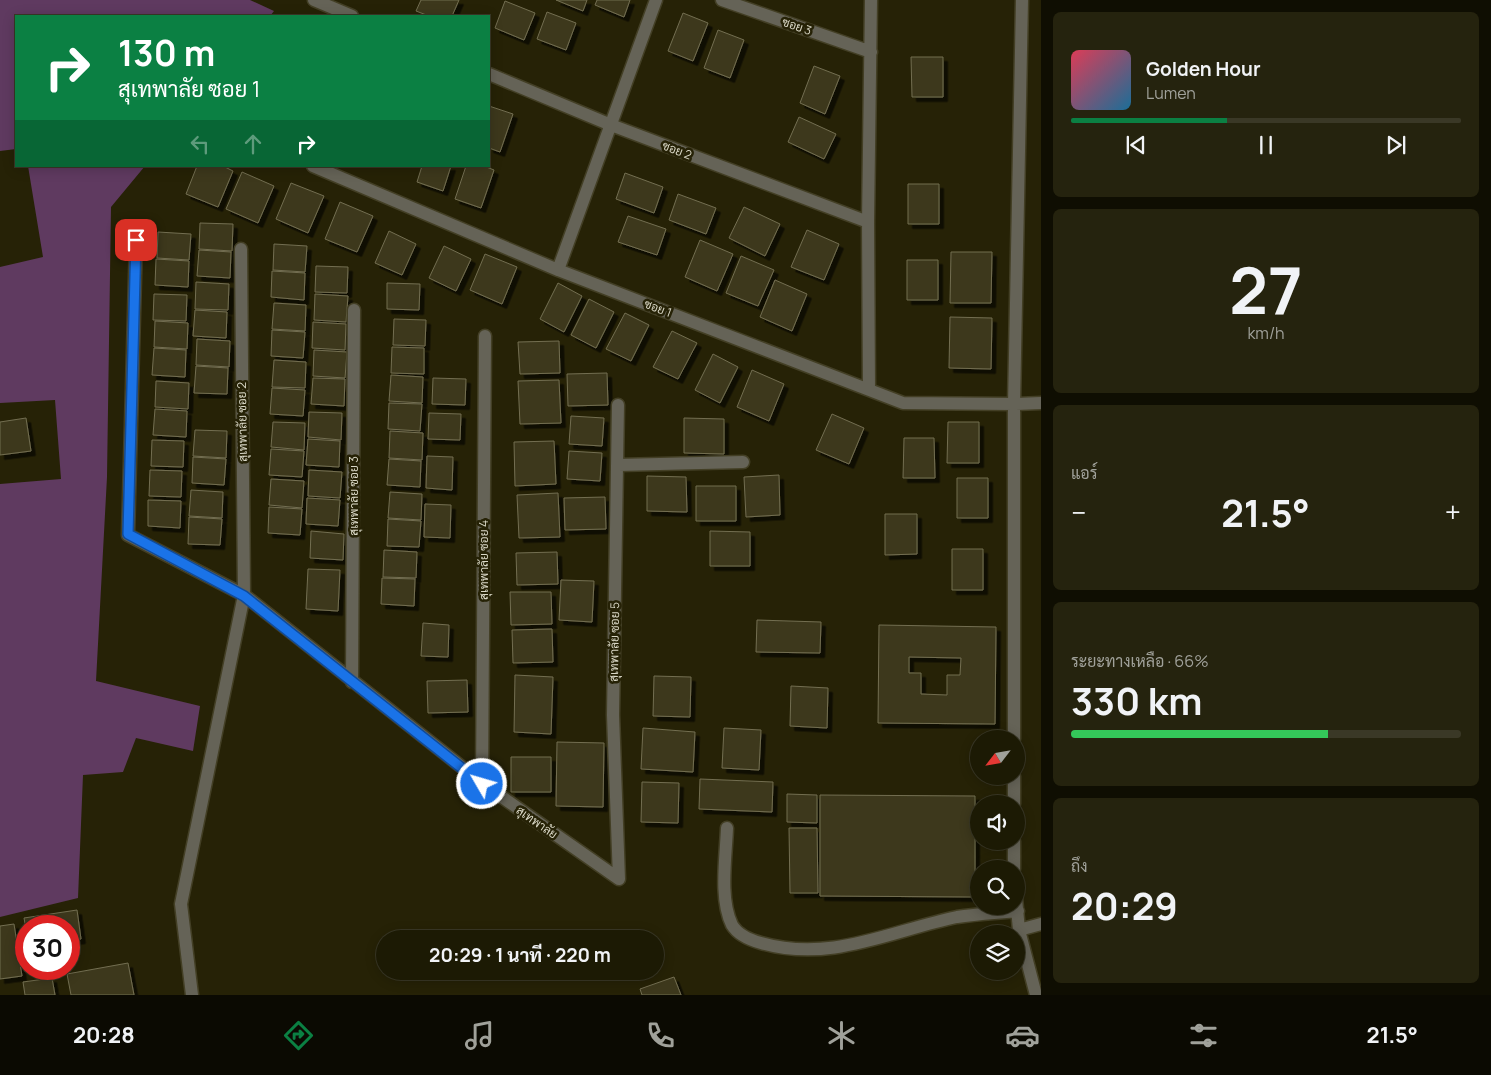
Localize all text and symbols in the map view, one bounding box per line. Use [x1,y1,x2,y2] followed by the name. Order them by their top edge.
[780,13,814,39] street label: ซอย 3
[118,29,215,77] text: 130 m
[35,35,100,100] icon: right
[1146,56,1260,82] text: Golden Hour
[118,74,260,104] text: สุเทพาลัย ซอย 1
[1146,82,1196,104] text: Lumen
[186,130,214,158] icon: left
[239,130,267,158] icon: ahead
[292,130,320,158] icon: right
[1122,131,1150,159] icon: previous
[1252,131,1280,159] icon: pause
[1382,131,1410,159] icon: next
[660,137,694,163] street label: ซอย 2
[115,219,157,261] pin
[122,226,150,254] icon: arrive
[1229,245,1303,334] text: 27
[642,295,674,321] street label: ซอย 1
[1247,322,1285,344] text: km/h
[233,382,252,462] street label: สุเทพาลัย ซอย 2
[345,456,363,536] street label: สุเทพาลัย ซอย 3
[1071,462,1097,484] text: แอร์
[1221,486,1310,538] text: 21.5°
[1071,493,1086,531] text: −
[1445,493,1461,531] text: +
[475,520,493,600] street label: สุเทพาลัย ซอย 4
[605,602,624,682] street label: สุเทพาลัย ซอย 5
[1071,650,1209,672] text: ระยะทางเหลือ · 66%
[1071,674,1202,726] text: 330 km
[970,730,1025,785] north arrow
[970,730,1025,980] map controls
[455,757,507,809] position arrow
[970,795,1025,850] button: sound
[512,802,561,843] street label: สุเทพาลัย
[1071,855,1088,877] text: ถึง
[970,860,1025,915] button: search
[1071,879,1178,931] text: 20:29
[15,915,80,980] speed limit sign: 30
[970,925,1025,980] button: layers
[429,942,611,968] text: 20:29 · 1 นาที · 220 m
[281,1018,316,1053] icon: directions
[462,1018,497,1053] icon: music
[643,1018,678,1053] icon: phone
[824,1018,859,1053] icon: climate
[1005,1018,1040,1053] icon: car
[1186,1018,1221,1053] icon: filters
[73,1020,135,1050] text: 20:28
[1367,1020,1418,1050] text: 21.5°

